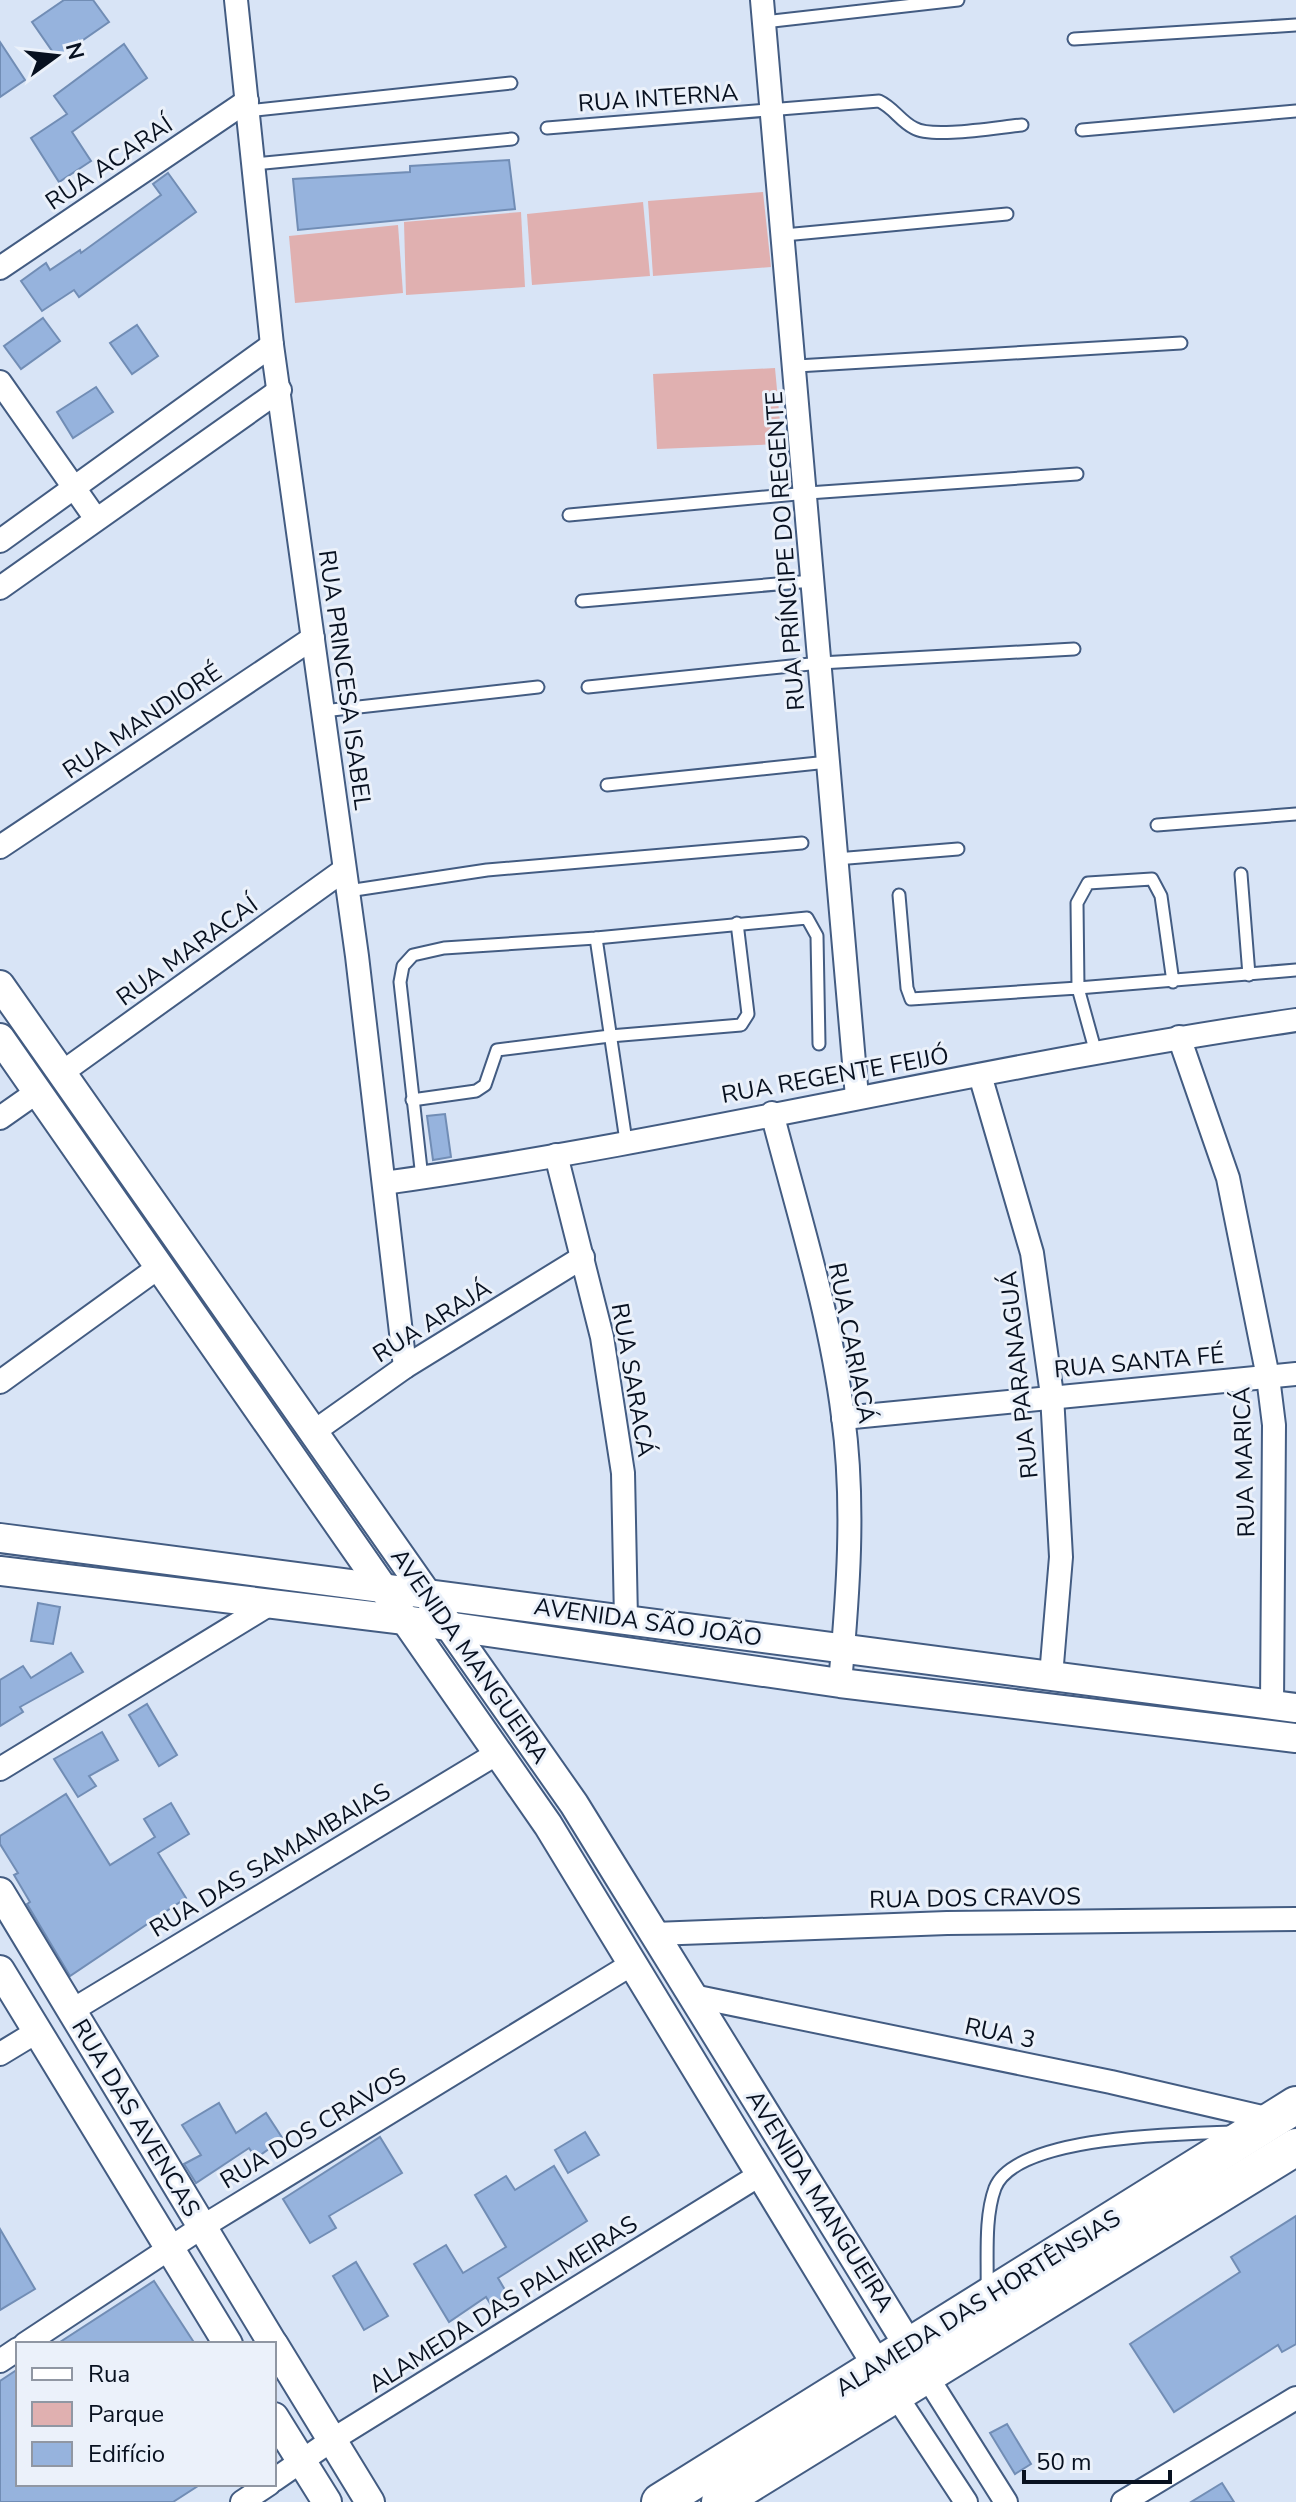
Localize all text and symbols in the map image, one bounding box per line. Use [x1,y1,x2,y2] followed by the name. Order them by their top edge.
[16,16,96,96] north arrow
[58,39,91,63] text: N
[577,76,740,120] street label: RUA INTERNA
[39,108,180,217] street label: RUA ACARAÍ
[758,390,812,712] street label: RUA PRÍNCIPE DO REGENTE
[311,548,379,812] street label: RUA PRINCESA ISABEL
[56,656,228,786] street label: RUA MANDIORÉ
[110,888,266,1013] street label: RUA MARACAÍ
[719,1039,951,1111] street label: RUA REGENTE FEIJÓ
[821,1260,883,1427] street label: RUA CARIACÁ
[992,1269,1046,1480] street label: RUA PARANAGUÁ
[367,1272,498,1370] street label: RUA ARAJÁ
[604,1301,662,1460] street label: RUA SARACÁ
[1053,1339,1225,1385] street label: RUA SANTA FÉ
[1225,1386,1263,1538] street label: RUA MARICÁ
[384,1542,557,1770] street label: AVENIDA MANGUEIRA
[532,1590,764,1654] street label: AVENIDA SÃO JOÃO
[144,1775,396,1945] street label: RUA DAS SAMAMBAIAS
[869,1880,1081,1916] street label: RUA DOS CRAVOS
[962,2010,1038,2056] street label: RUA 3
[64,2013,208,2223] street label: RUA DAS AVENCAS
[214,2060,412,2196] street label: RUA DOS CRAVOS
[739,2084,902,2318] street label: AVENIDA MANGUEIRA
[829,2202,1127,2404] street label: ALAMEDA DAS HORTÊNSIAS
[362,2208,644,2400] street label: ALAMEDA DAS PALMEIRAS
[16,2342,276,2486] legend
[88,2358,130,2390] text: Rua
[88,2398,164,2430] text: Parque
[1024,2434,1170,2484] scale bar
[88,2438,165,2470] text: Edifício
[1036,2446,1092,2478] text: 50 m

